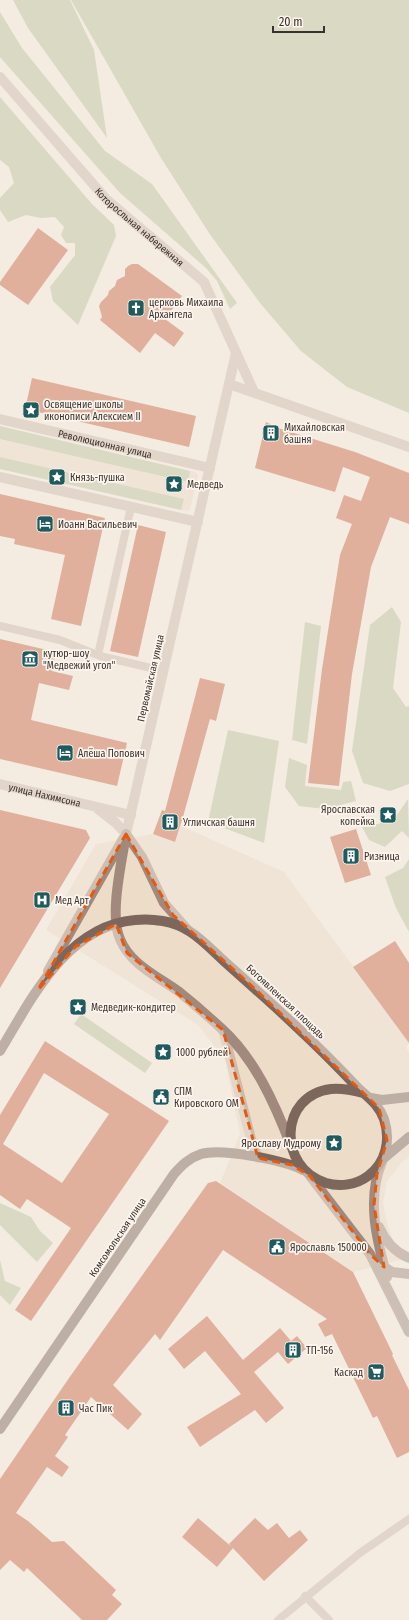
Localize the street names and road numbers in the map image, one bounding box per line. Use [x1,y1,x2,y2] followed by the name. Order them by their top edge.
[92,186,186,269] street label: Которосльная набережная
[57,428,153,461] street label: Революционная улица
[135,633,167,723] street label: Первомайская улица
[7,781,82,810] street label: улица Нахимсона
[244,962,327,1042] street label: Богоявленская площадь
[87,1196,149,1279] street label: Комсомольская улица

